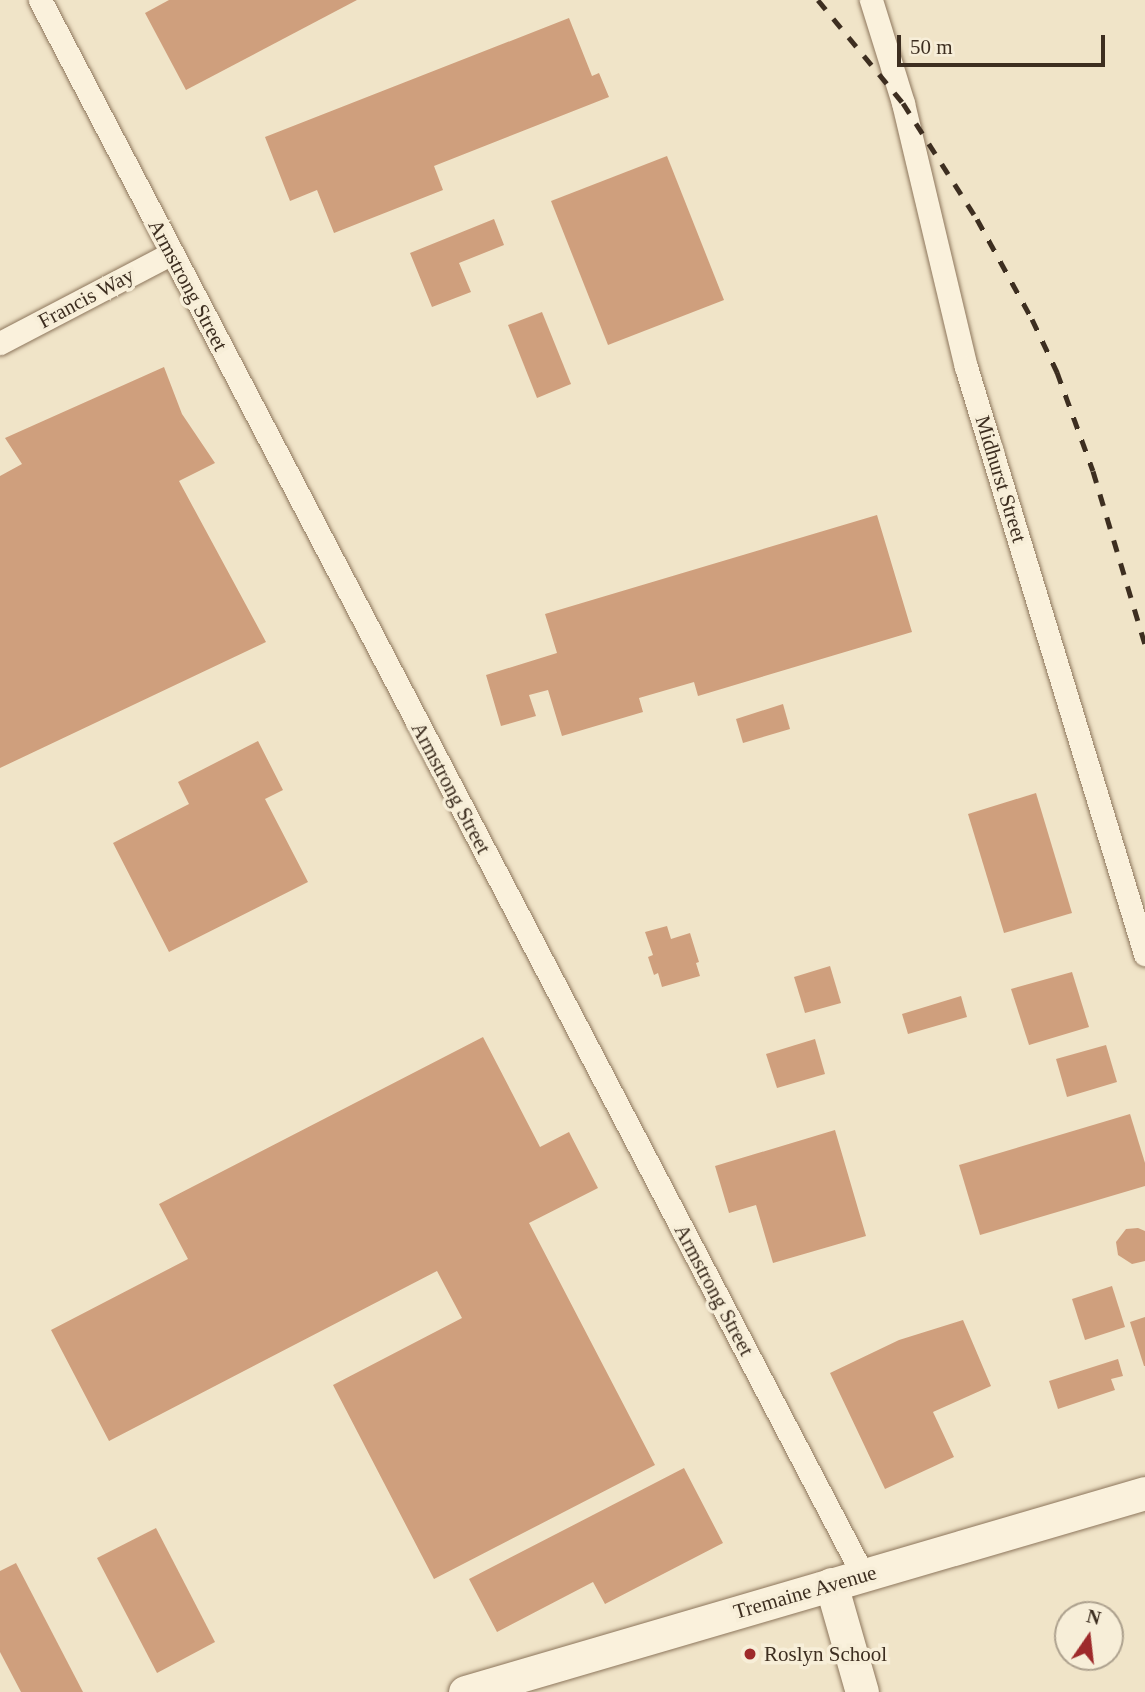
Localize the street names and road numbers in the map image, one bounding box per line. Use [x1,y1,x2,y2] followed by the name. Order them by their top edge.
[143,215,233,355] street label: Armstrong Street
[34,262,138,334] street label: Francis Way
[970,413,1032,545] street label: Midhurst Street
[406,718,496,858] street label: Armstrong Street
[669,1220,759,1360] street label: Armstrong Street
[730,1559,880,1625] street label: Tremaine Avenue

